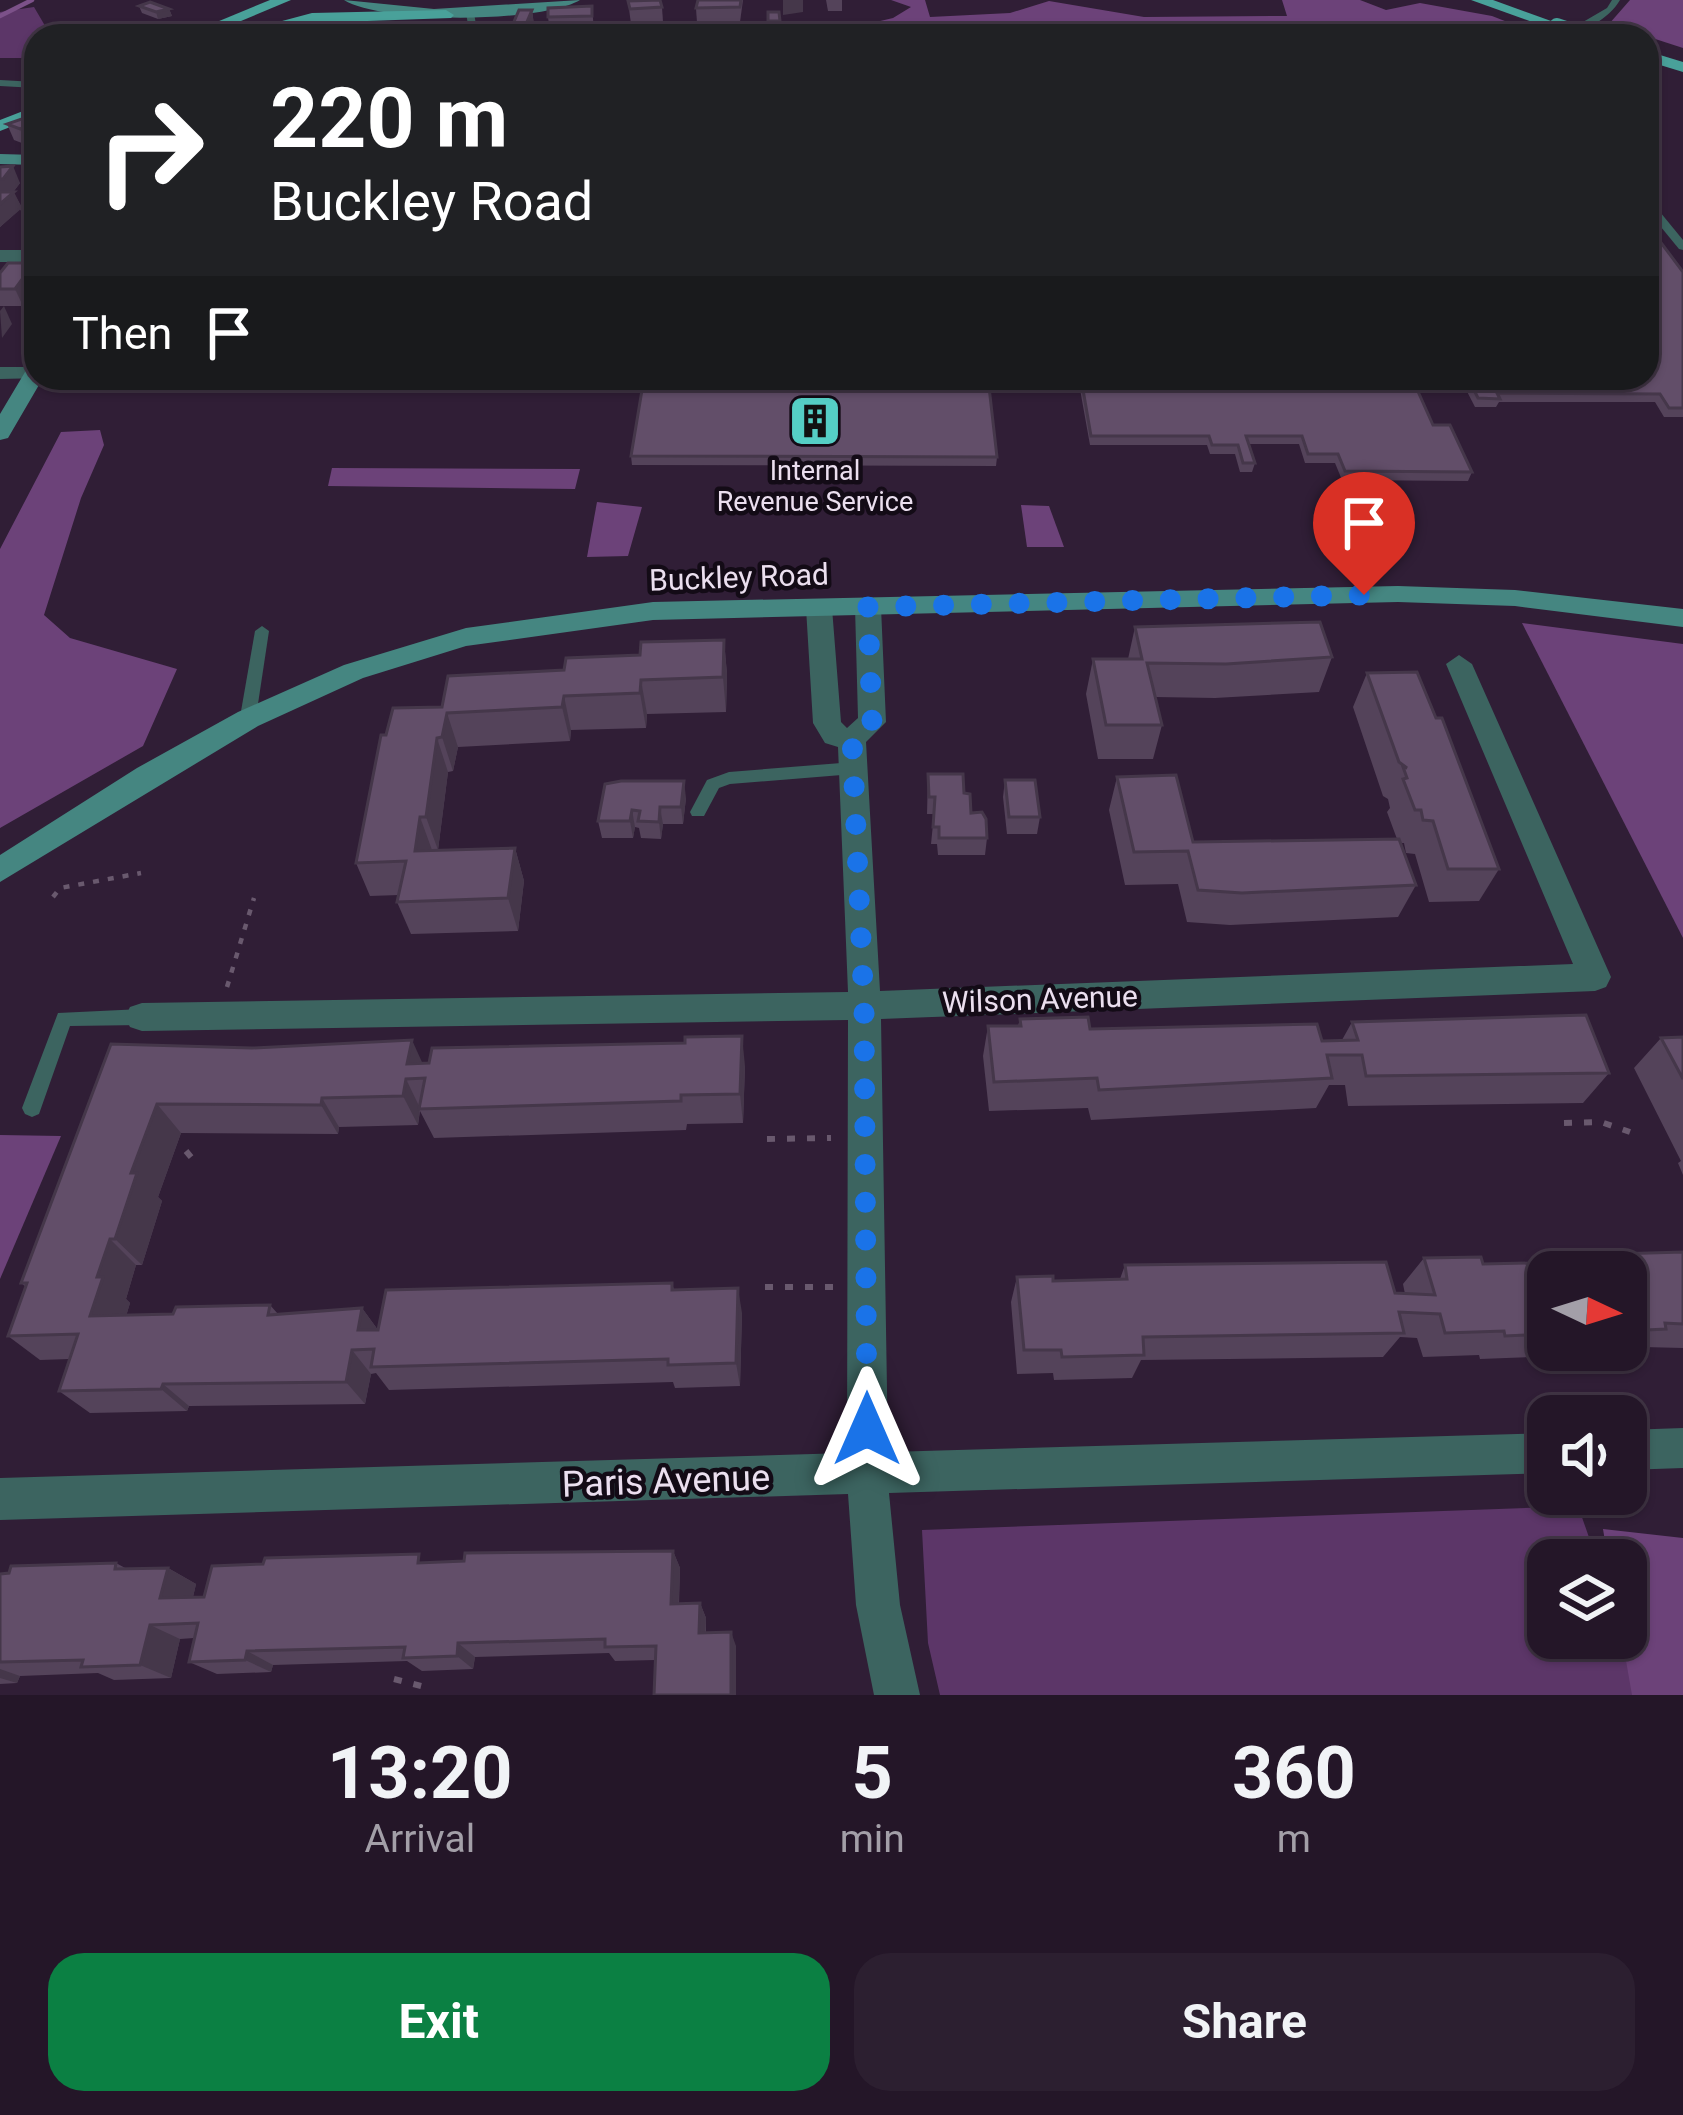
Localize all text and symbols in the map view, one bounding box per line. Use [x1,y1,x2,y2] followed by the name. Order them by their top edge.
[270,69,508,168] text: 220 m
[72,72,228,228] icon: right
[270,170,593,233] text: Buckley Road
[196,300,262,366] icon: arrive
[72,307,172,360] text: Then
[787,393,843,449] building icon: Internal Revenue Service
[717,455,913,518] place label: Internal Revenue Service
[1313,472,1415,595] pin
[1331,490,1397,556] icon: arrive
[649,556,829,598] street label: Buckley Road
[941,978,1139,1020] street label: Wilson Avenue
[1527,1251,1647,1371] north arrow
[1527,1251,1647,1659] map controls
[804,1366,930,1492] position arrow
[1527,1395,1647,1515] button: sound
[561,1456,771,1506] street label: Paris Avenue
[1527,1539,1647,1659] button: layers
[327,1731,513,1816] text: 13:20
[852,1731,893,1816] text: 5
[1232,1731,1356,1816] text: 360
[364,1816,475,1862] text: Arrival
[840,1816,905,1862] text: min
[1277,1816,1311,1862] text: m
[48,1953,830,2091] button: Exit
[854,1953,1635,2091] button: Share

